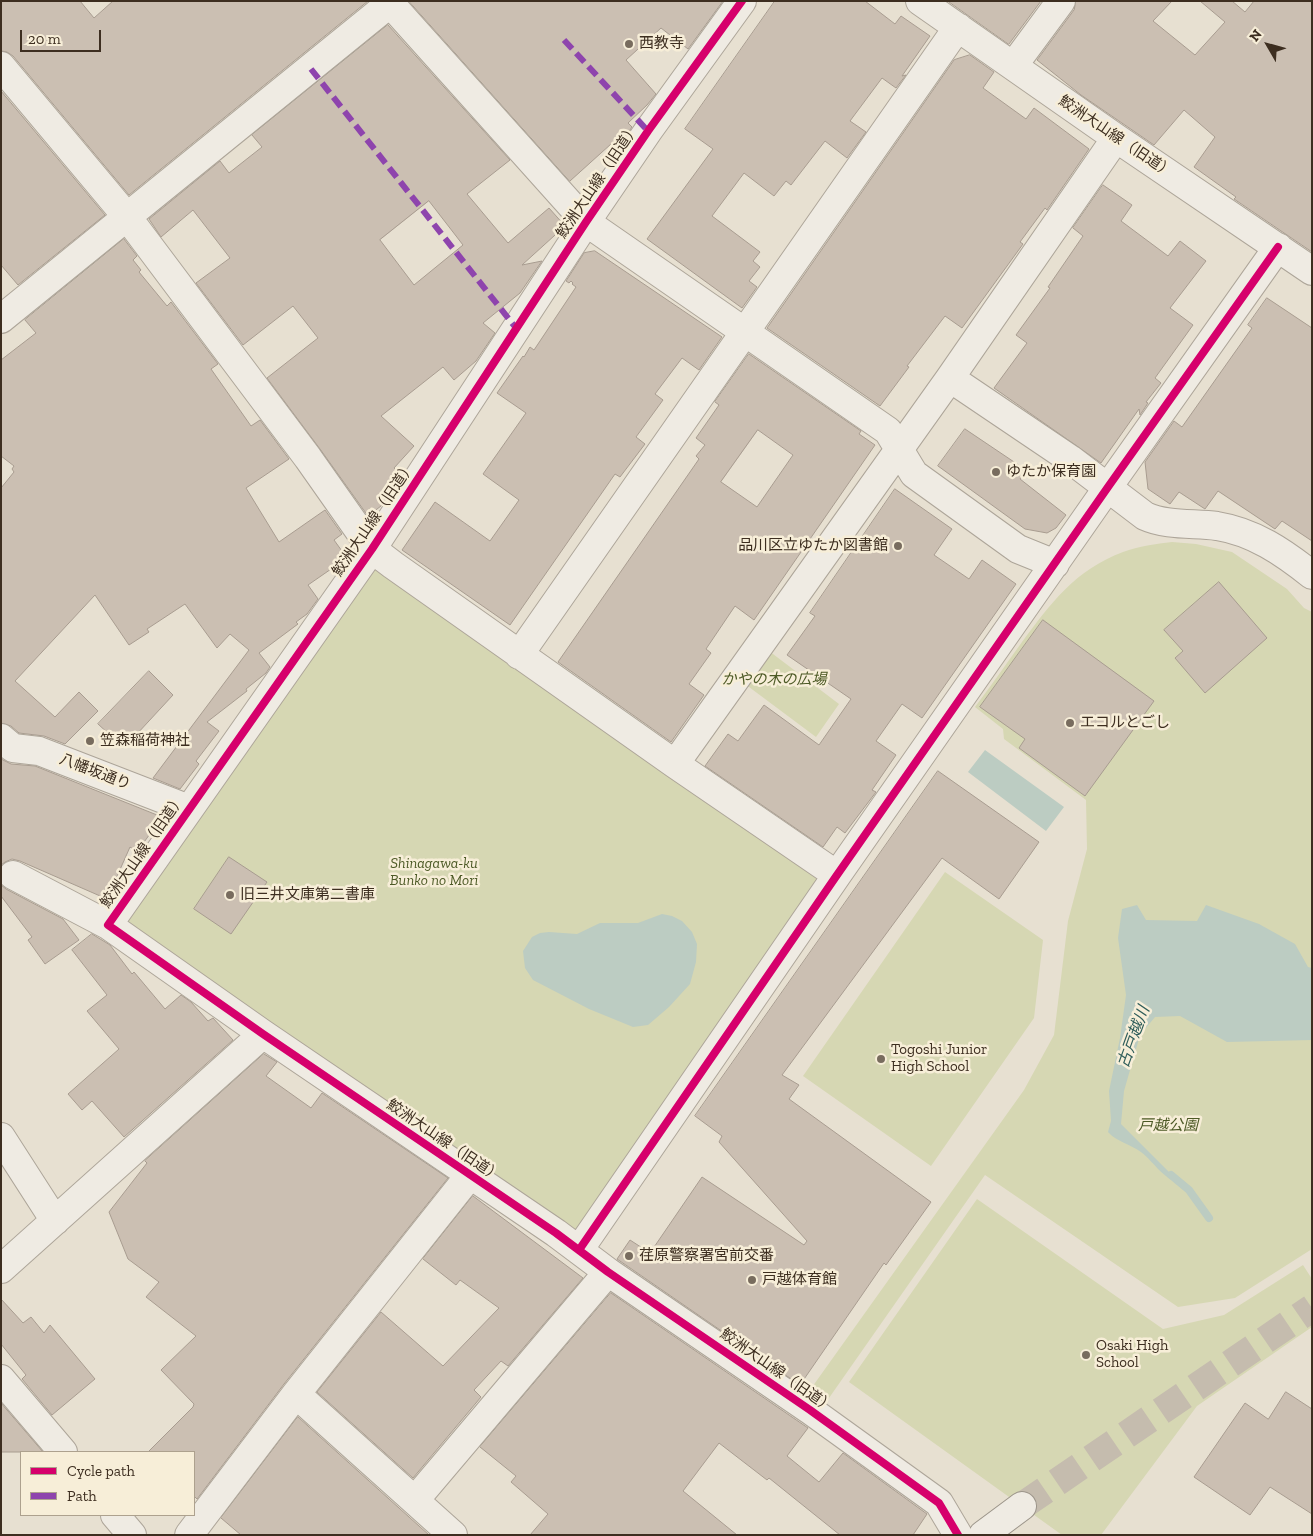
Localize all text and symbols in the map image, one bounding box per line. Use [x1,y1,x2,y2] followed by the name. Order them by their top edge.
[22,20,104,52] scale bar
[1243,20,1293,70] north arrow
[1246,26,1266,45] text: N
[28,30,61,48] text: 20 m
[639,35,684,53] place label: 西教寺
[623,38,635,50] marker: 西教寺
[1055,92,1177,182] street label: 鮫洲大山線（旧道）
[553,120,643,242] street label: 鮫洲大山線（旧道）
[329,458,419,580] street label: 鮫洲大山線（旧道）
[1006,463,1096,481] place label: ゆたか保育園
[990,466,1002,478] marker: ゆたか保育園
[738,537,888,555] place label: 品川区立ゆたか図書館
[892,540,904,552] marker: 品川区立ゆたか図書館
[722,671,826,689] park label: かやの木の広場
[1080,714,1170,732] place label: エコルとごし
[1064,717,1076,729] marker: エコルとごし
[100,732,190,750] place label: 笠森稲荷神社
[84,735,96,747] marker: 笠森稲荷神社
[57,750,133,794] street label: 八幡坂通り
[97,791,189,911] street label: 鮫洲大山線（旧道）
[390,855,478,890] park label: Shinagawa-ku Bunko no Mori
[240,886,375,904] place label: 旧三井文庫第二書庫
[224,889,236,901] marker: 旧三井文庫第二書庫
[1114,1004,1154,1070] water label: 古戸越川
[891,1041,987,1076] place label: Togoshi Junior High School
[875,1053,887,1065] marker: Togoshi Junior High School
[383,1096,505,1186] street label: 鮫洲大山線（旧道）
[1138,1117,1198,1135] park label: 戸越公園
[639,1247,774,1265] place label: 荏原警察署宮前交番
[623,1250,635,1262] marker: 荏原警察署宮前交番
[762,1271,837,1289] place label: 戸越体育館
[746,1274,758,1286] marker: 戸越体育館
[717,1325,837,1417] street label: 鮫洲大山線（旧道）
[1096,1337,1168,1372] place label: Osaki High School
[1080,1349,1092,1361] marker: Osaki High School
[20,1451,195,1516] legend
[67,1462,135,1480] text: Cycle path
[67,1487,97,1505] text: Path

